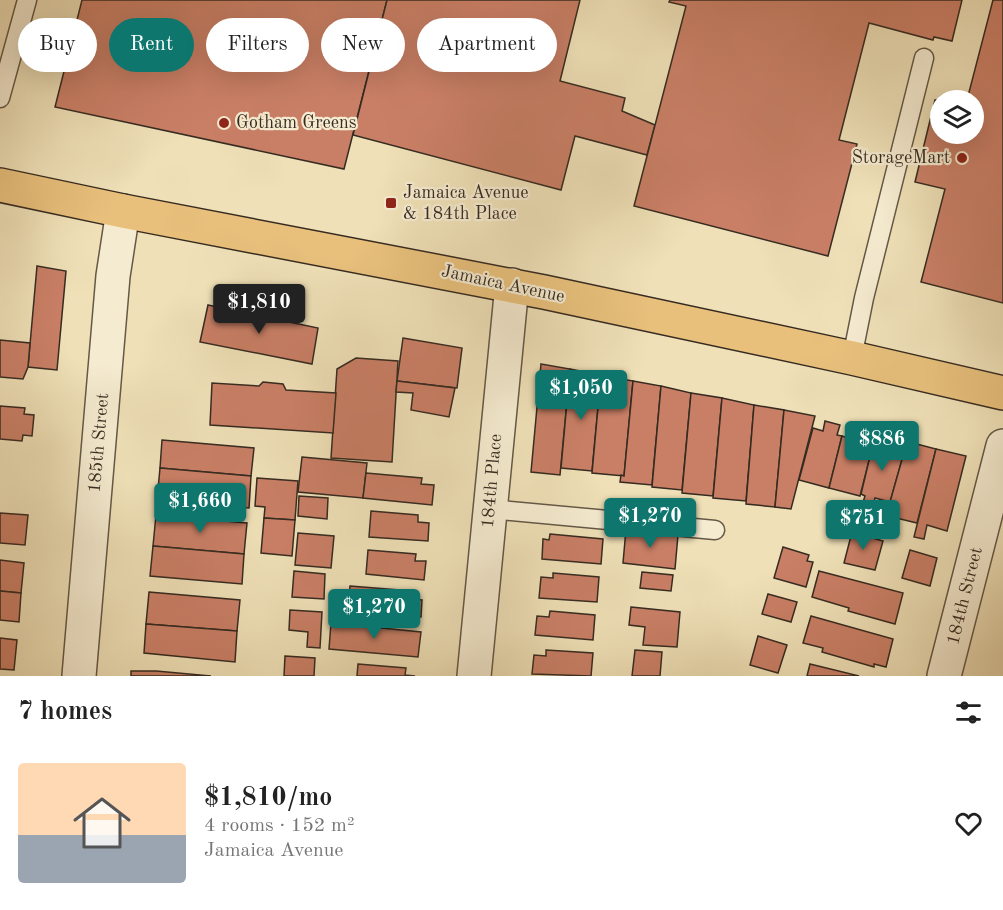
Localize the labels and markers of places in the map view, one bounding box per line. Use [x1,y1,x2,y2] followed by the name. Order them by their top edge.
[236,114,357,132] place label: Gotham Greens
[217,116,231,130] marker: Gotham Greens
[852,149,950,167] place label: StorageMart
[955,151,969,165] marker: StorageMart
[403,184,529,223] place label: Jamaica Avenue & 184th Place
[384,196,398,210] marker: Jamaica Avenue & 184th Place
[210,284,308,335] pin: $1,810
[532,370,630,421] pin: $1,050
[846,421,918,472] pin: $886
[151,483,249,534] pin: $1,660
[601,498,699,549] pin: $1,270
[827,500,899,551] pin: $751
[325,589,423,640] pin: $1,270

